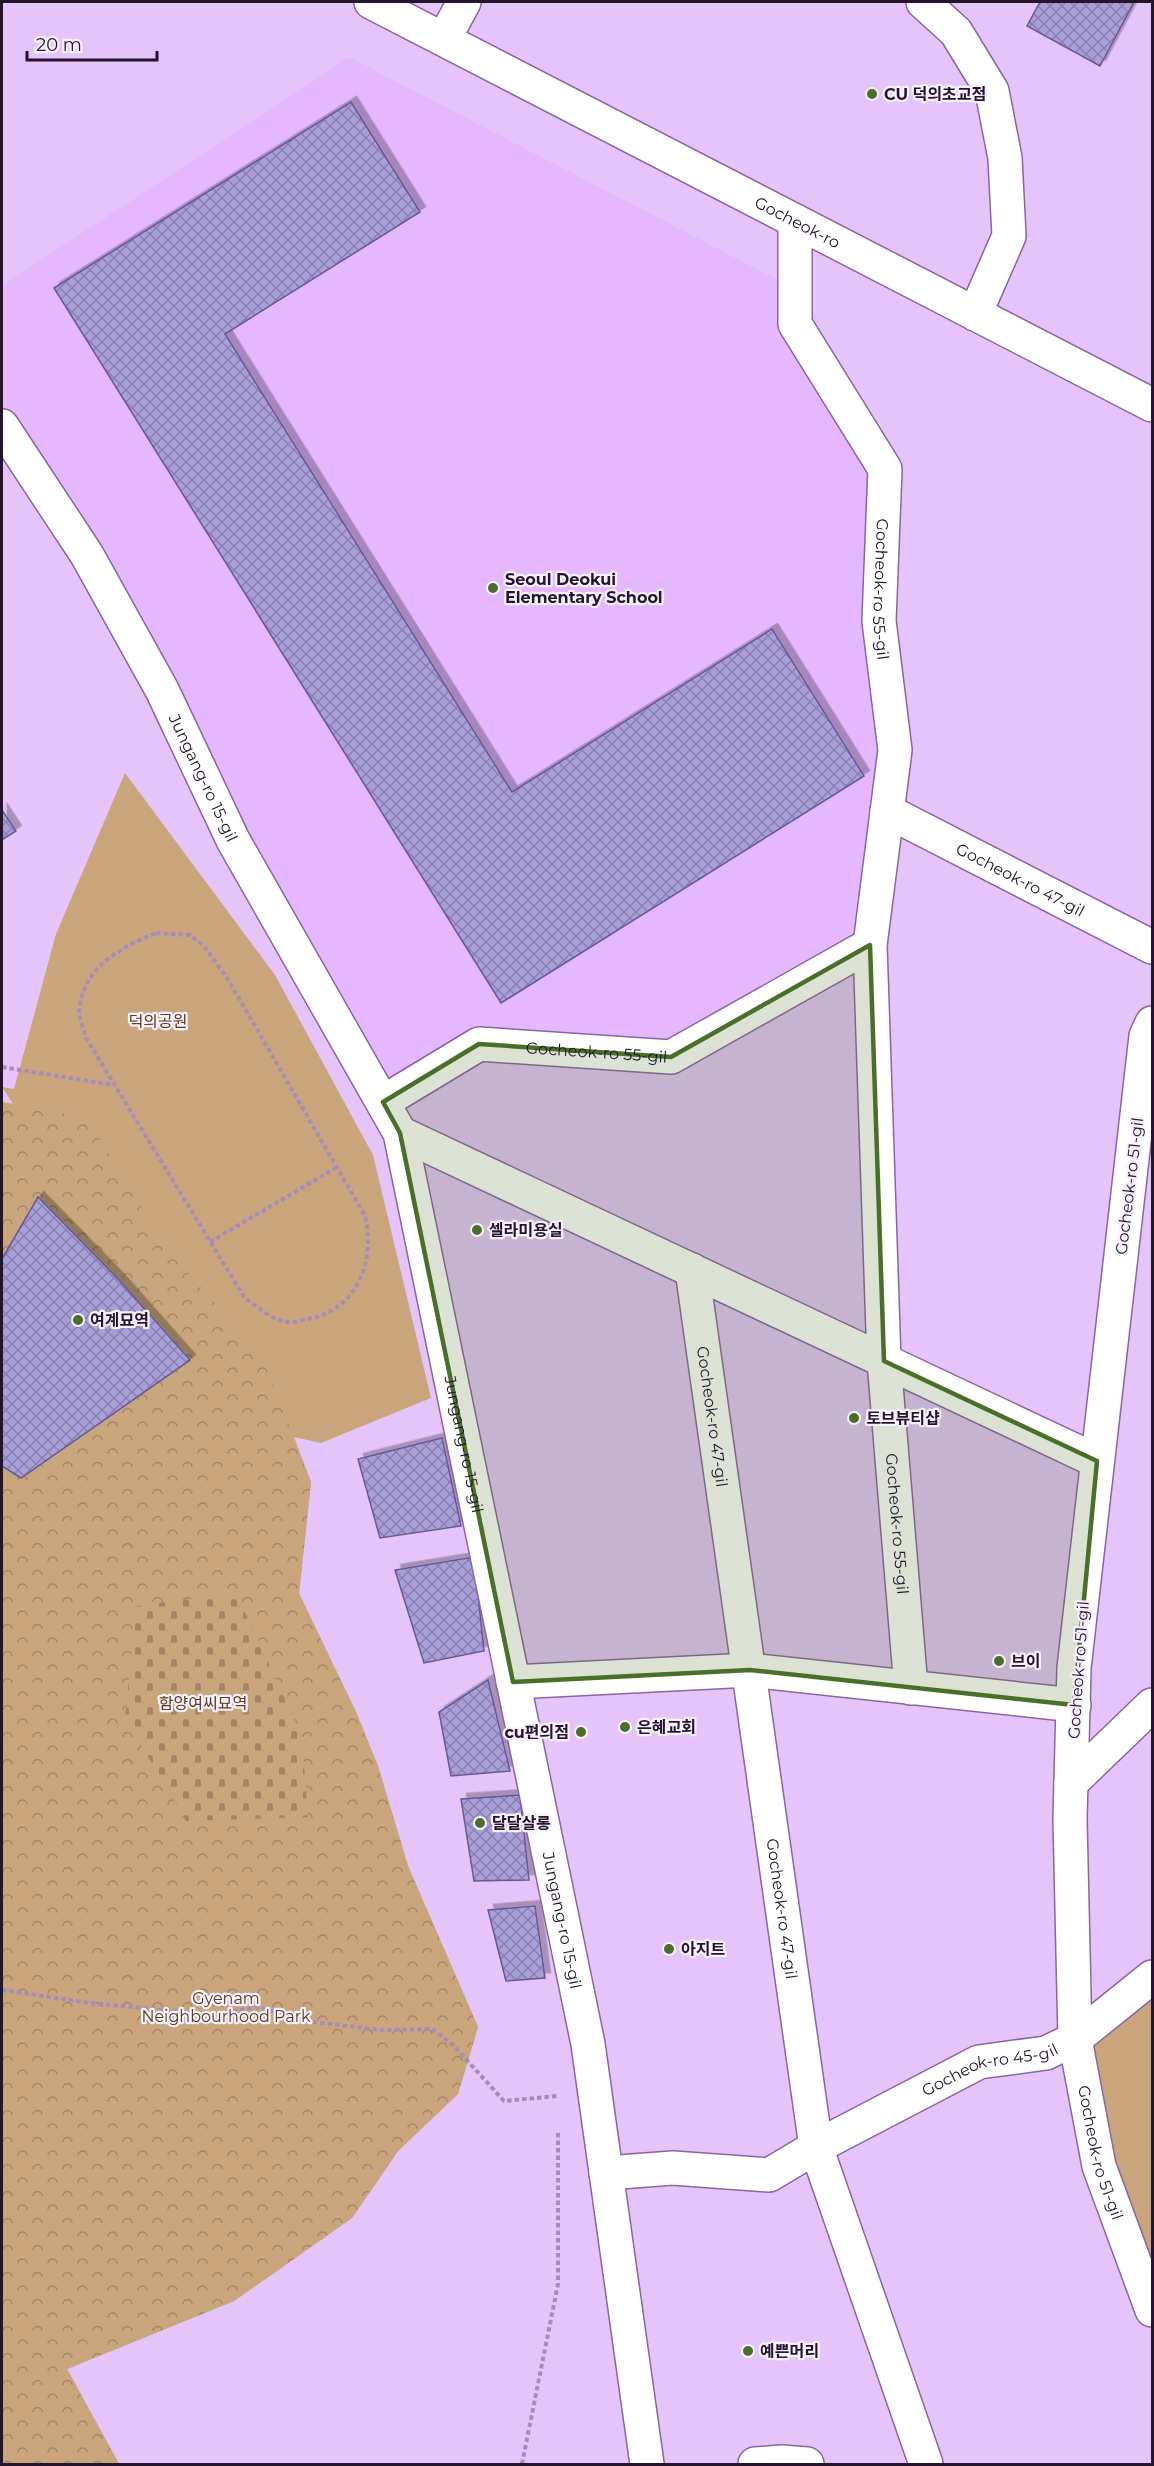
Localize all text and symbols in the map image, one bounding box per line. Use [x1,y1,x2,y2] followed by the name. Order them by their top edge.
[27,24,158,62] scale bar
[36,34,82,56] text: 20 m
[884,85,986,104] place label: CU 덕의초교점
[865,87,879,101] marker: CU 덕의초교점
[751,193,843,252] street label: Gocheok-ro
[869,518,893,661] street label: Gocheok-ro 55-gil
[505,570,663,607] place label: Seoul Deokui Elementary School
[486,581,500,595] marker: Seoul Deokui Elementary School
[164,710,241,845] street label: Jungang-ro 15-gil
[953,839,1088,921] street label: Gocheok-ro 47-gil
[129,1012,187,1031] park label: 덕의공원
[525,1038,668,1067] street label: Gocheok-ro 55-gil
[1112,1116,1147,1256] street label: Gocheok-ro 51-gil
[489,1221,563,1240] place label: 셀라미용실
[470,1223,484,1237] marker: 셀라미용실
[90,1311,149,1330] place label: 여계묘역
[71,1313,85,1327] marker: 여계묘역
[693,1345,732,1488] street label: Gocheok-ro 47-gil
[440,1373,487,1514] street label: Jungang-ro 15-gil
[866,1409,940,1428] place label: 토브뷰티샵
[847,1411,861,1425] marker: 토브뷰티샵
[882,1453,912,1595] street label: Gocheok-ro 55-gil
[1064,1600,1093,1740] street label: Gocheok-ro 51-gil
[1011,1652,1040,1671] place label: 브이
[992,1654,1006,1668] marker: 브이
[159,1694,247,1713] park label: 함양여씨묘역
[637,1718,696,1737] place label: 은혜교회
[618,1720,632,1734] marker: 은혜교회
[504,1723,569,1742] place label: cu편의점
[574,1725,588,1739] marker: cu편의점
[492,1814,551,1833] place label: 달달살롱
[473,1816,487,1830] marker: 달달살롱
[762,1837,801,1980] street label: Gocheok-ro 47-gil
[538,1849,585,1990] street label: Jungang-ro 15-gil
[681,1940,725,1959] place label: 아지트
[662,1942,676,1956] marker: 아지트
[141,1989,311,2026] park label: Gyenam Neighbourhood Park
[918,2040,1061,2100] street label: Gocheok-ro 45-gil
[1074,2084,1127,2222] street label: Gocheok-ro 51-gil
[760,2342,819,2361] place label: 예쁜머리
[741,2344,755,2358] marker: 예쁜머리

